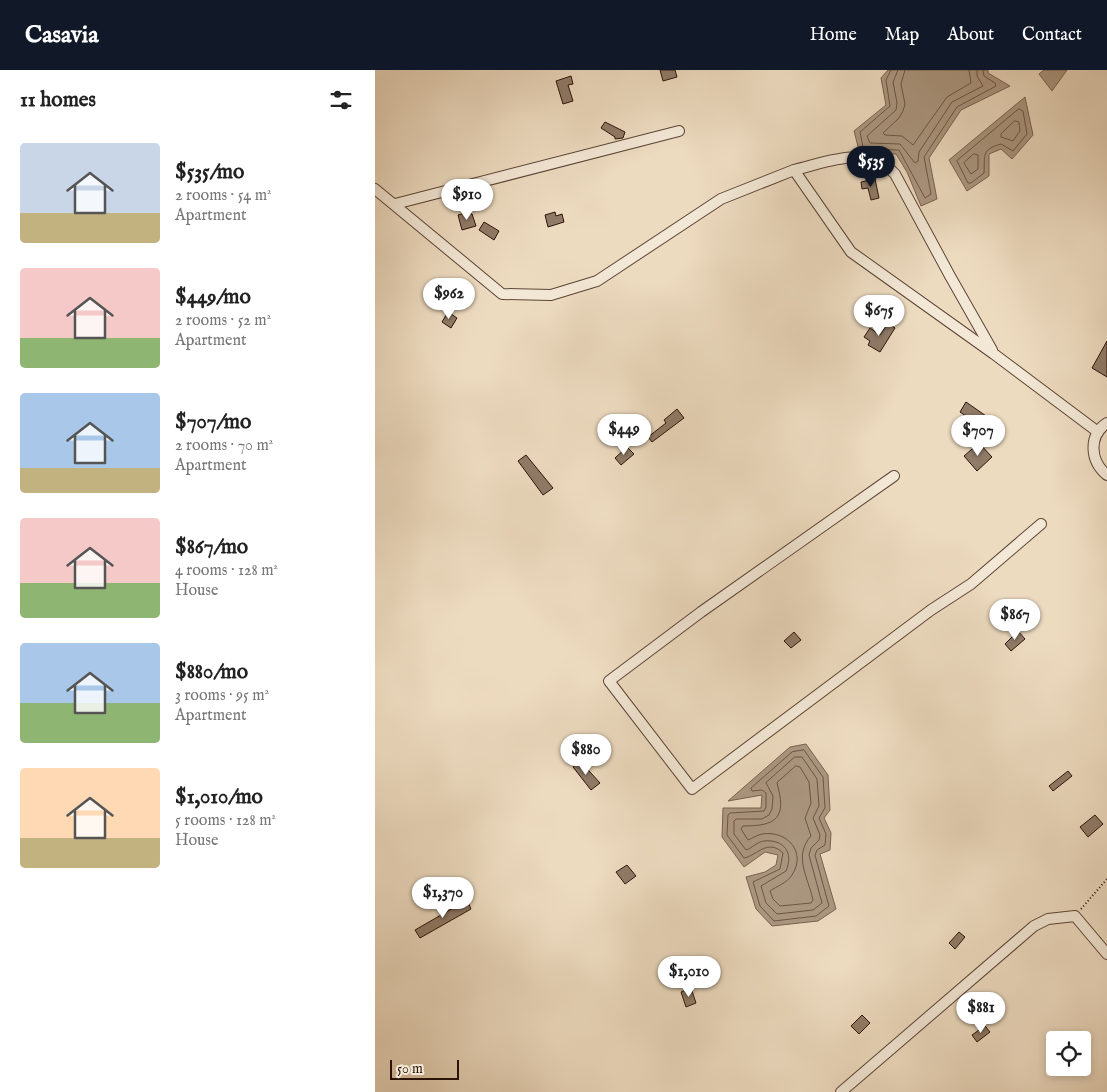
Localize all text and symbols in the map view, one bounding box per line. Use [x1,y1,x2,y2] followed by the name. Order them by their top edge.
[25,20,99,51] text: Casavia
[810,24,857,47] text: Home
[885,24,919,47] text: Map
[947,24,994,47] text: About
[1022,24,1082,47] text: Contact
[327,86,355,114] icon: filters
[20,87,96,114] text: 11 homes
[841,146,901,188] pin: $535
[858,152,884,172] text: $535
[175,159,244,186] text: $535/mo
[60,163,120,223] icon: home
[437,178,497,221] pin: $910
[452,185,482,205] text: $910
[175,186,272,206] text: 2 rooms · 54 m²
[175,206,246,226] text: Apartment
[419,278,479,320] pin: $962
[175,284,251,311] text: $449/mo
[434,284,464,304] text: $962
[60,288,120,348] icon: home
[849,294,909,337] pin: $675
[865,301,893,321] text: $675
[175,311,271,331] text: 2 rooms · 52 m²
[175,331,246,351] text: Apartment
[175,409,251,436] text: $707/mo
[60,413,120,473] icon: home
[594,414,654,456] pin: $449
[948,414,1008,457] pin: $707
[608,420,640,440] text: $449
[962,421,994,441] text: $707
[175,436,273,456] text: 2 rooms · 70 m²
[175,456,246,476] text: Apartment
[175,534,248,561] text: $867/mo
[60,538,120,598] icon: home
[175,561,278,581] text: 4 rooms · 128 m²
[175,581,218,601] text: House
[985,598,1045,641] pin: $867
[1000,605,1030,625] text: $867
[175,659,248,686] text: $880/mo
[60,663,120,723] icon: home
[175,686,269,706] text: 3 rooms · 95 m²
[175,706,246,726] text: Apartment
[556,734,616,776] pin: $880
[571,740,601,760] text: $880
[175,784,263,811] text: $1,010/mo
[60,788,120,848] icon: home
[175,811,276,831] text: 5 rooms · 128 m²
[175,831,218,851] text: House
[402,876,484,919] pin: $1,370
[423,883,463,903] text: $1,370
[648,956,730,998] pin: $1,010
[669,962,709,982] text: $1,010
[951,992,1011,1034] pin: $881
[967,998,995,1018] text: $881
[1046,1031,1091,1076] map controls
[1046,1031,1091,1076] button: locate
[390,1057,459,1080] scale bar
[397,1060,423,1078] text: 50 m

